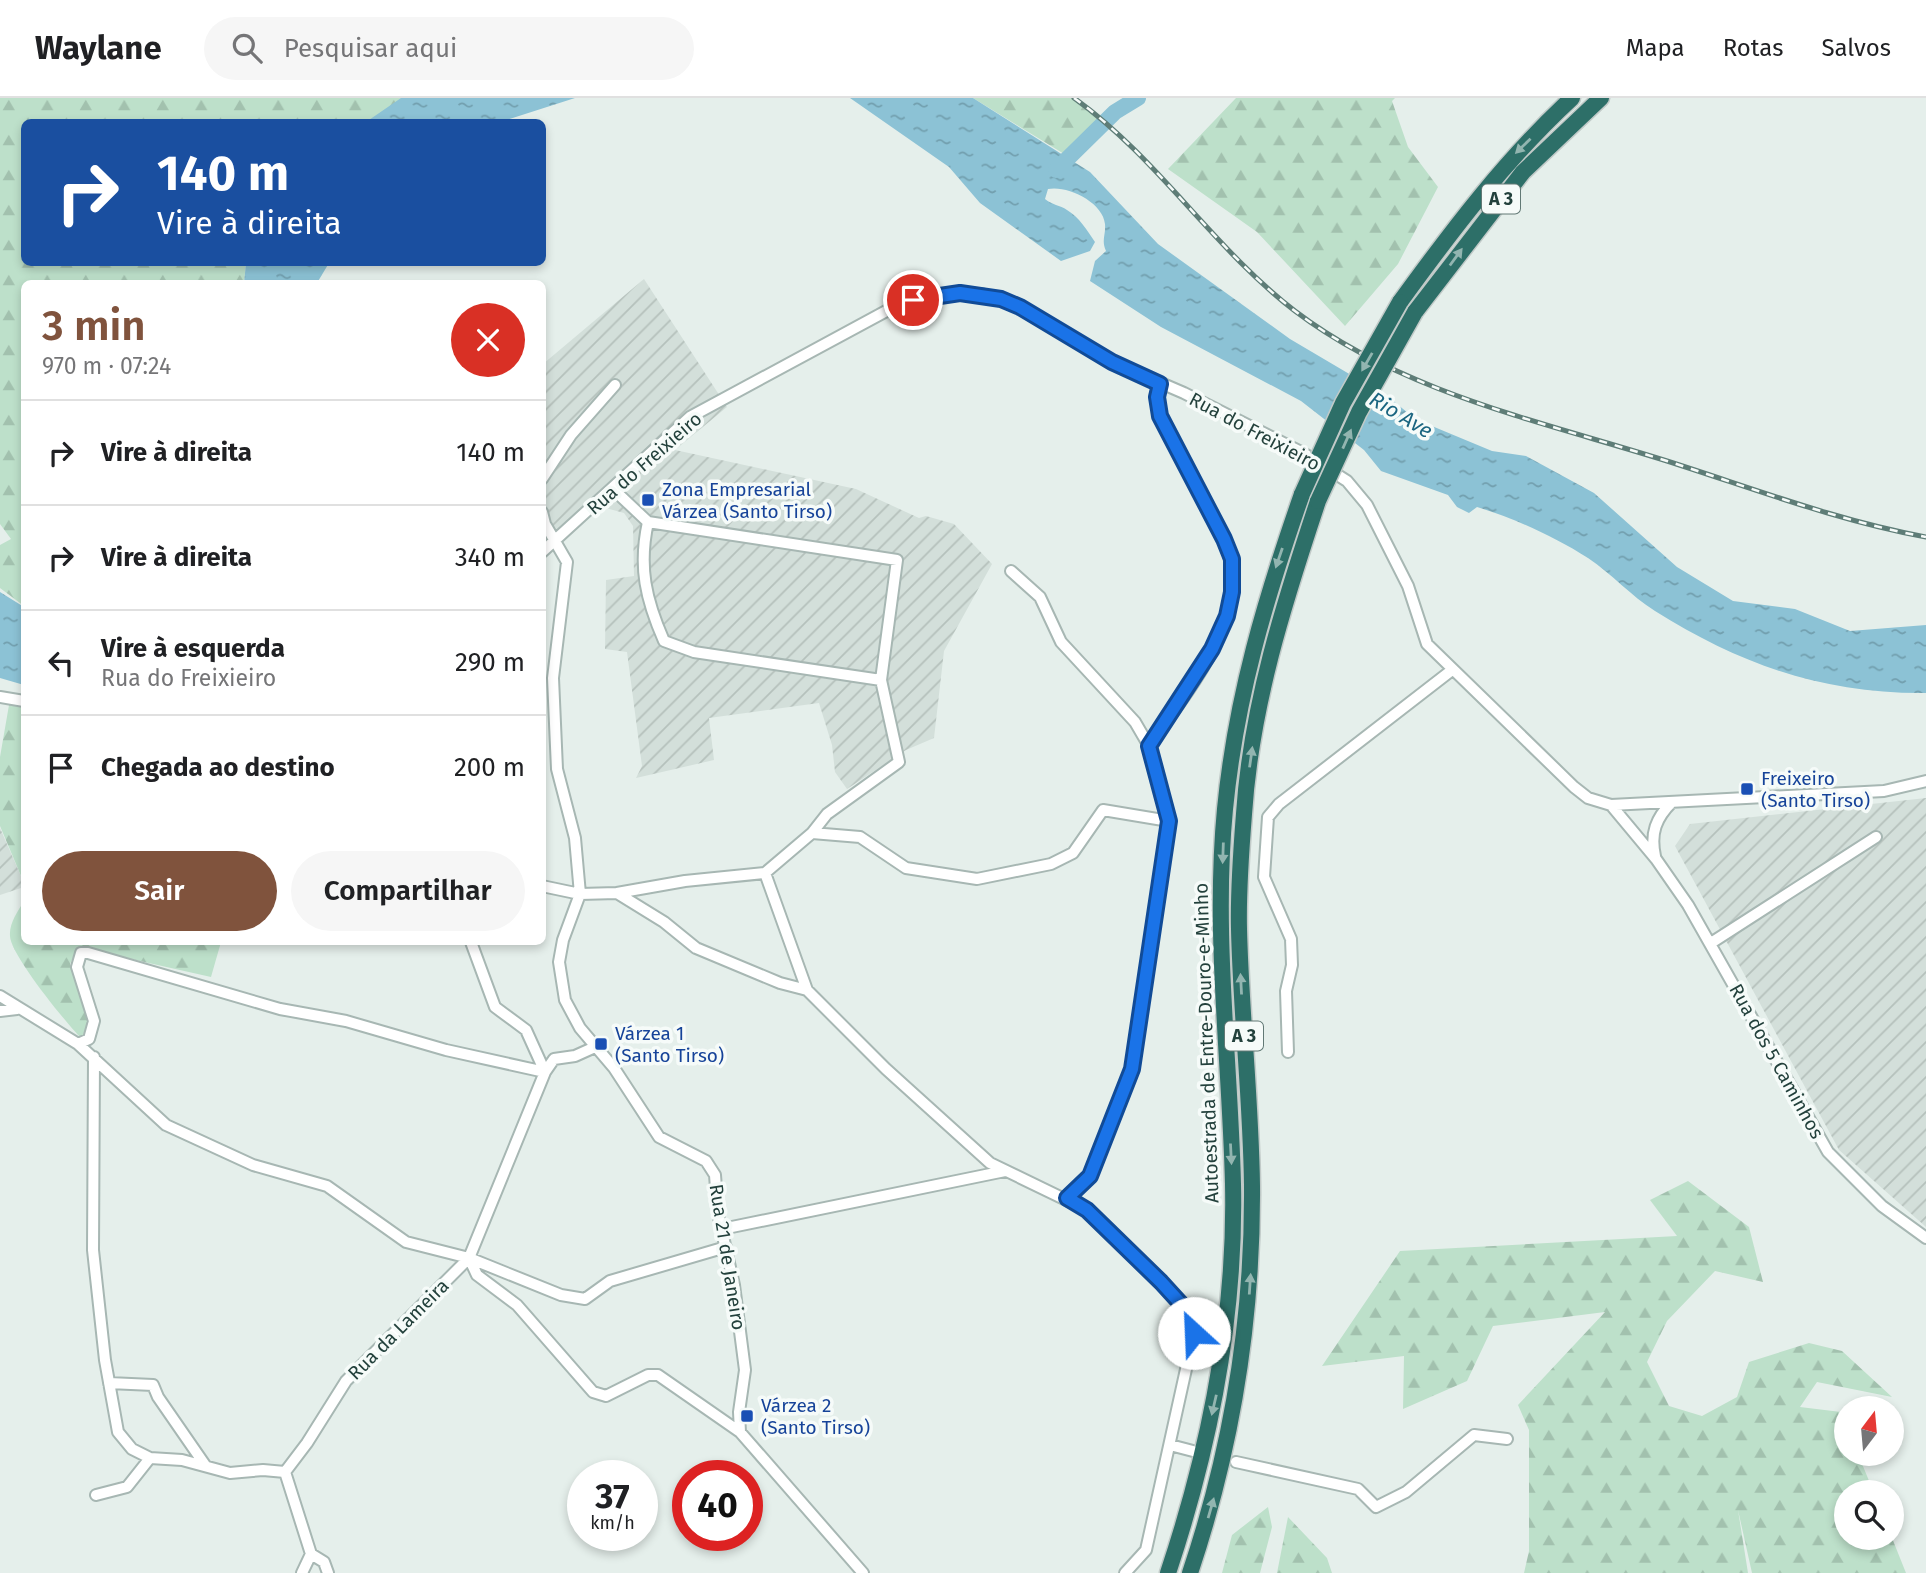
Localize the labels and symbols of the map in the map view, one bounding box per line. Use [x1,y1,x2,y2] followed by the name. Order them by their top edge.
[1515,137,1532,154] one-way arrow
[1482,184,1520,214] road number: A 3
[1448,248,1462,266] one-way arrow
[883,270,943,330] pin
[1361,352,1373,371] one-way arrow
[1365,386,1437,444] water label: Rio Ave
[1185,387,1324,476] street label: Rua do Freixieiro
[582,407,706,520] street label: Rua do Freixieiro
[1341,429,1353,449] one-way arrow
[662,478,832,523] place label: Zona Empresarial Várzea (Santo Tirso)
[640,492,656,508] marker: Zona Empresarial Várzea (Santo Tirso)
[1273,548,1284,569] one-way arrow
[1246,746,1257,768] one-way arrow
[1761,767,1870,812] place label: Freixeiro (Santo Tirso)
[1739,781,1755,797] marker: Freixeiro (Santo Tirso)
[1217,842,1228,864] one-way arrow
[1189,882,1224,1203] street label: Autoestrada de Entre-Douro-e-Minho
[1236,972,1247,994] one-way arrow
[1724,980,1829,1143] street label: Rua dos 5 Caminhos
[1225,1021,1263,1051] road number: A 3
[615,1022,724,1067] place label: Várzea 1 (Santo Tirso)
[593,1036,609,1052] marker: Várzea 1 (Santo Tirso)
[1226,1144,1237,1166] one-way arrow
[705,1182,750,1332] street label: Rua 21 de Janeiro
[1244,1273,1255,1295] one-way arrow
[343,1274,454,1385] street label: Rua da Lameira
[1157,1296,1231,1370] position arrow
[761,1394,870,1439] place label: Várzea 2 (Santo Tirso)
[1208,1394,1219,1416] one-way arrow
[1834,1396,1904,1466] north arrow
[739,1408,755,1424] marker: Várzea 2 (Santo Tirso)
[672,1460,763,1551] speed limit sign: 40
[1207,1497,1217,1518] one-way arrow

